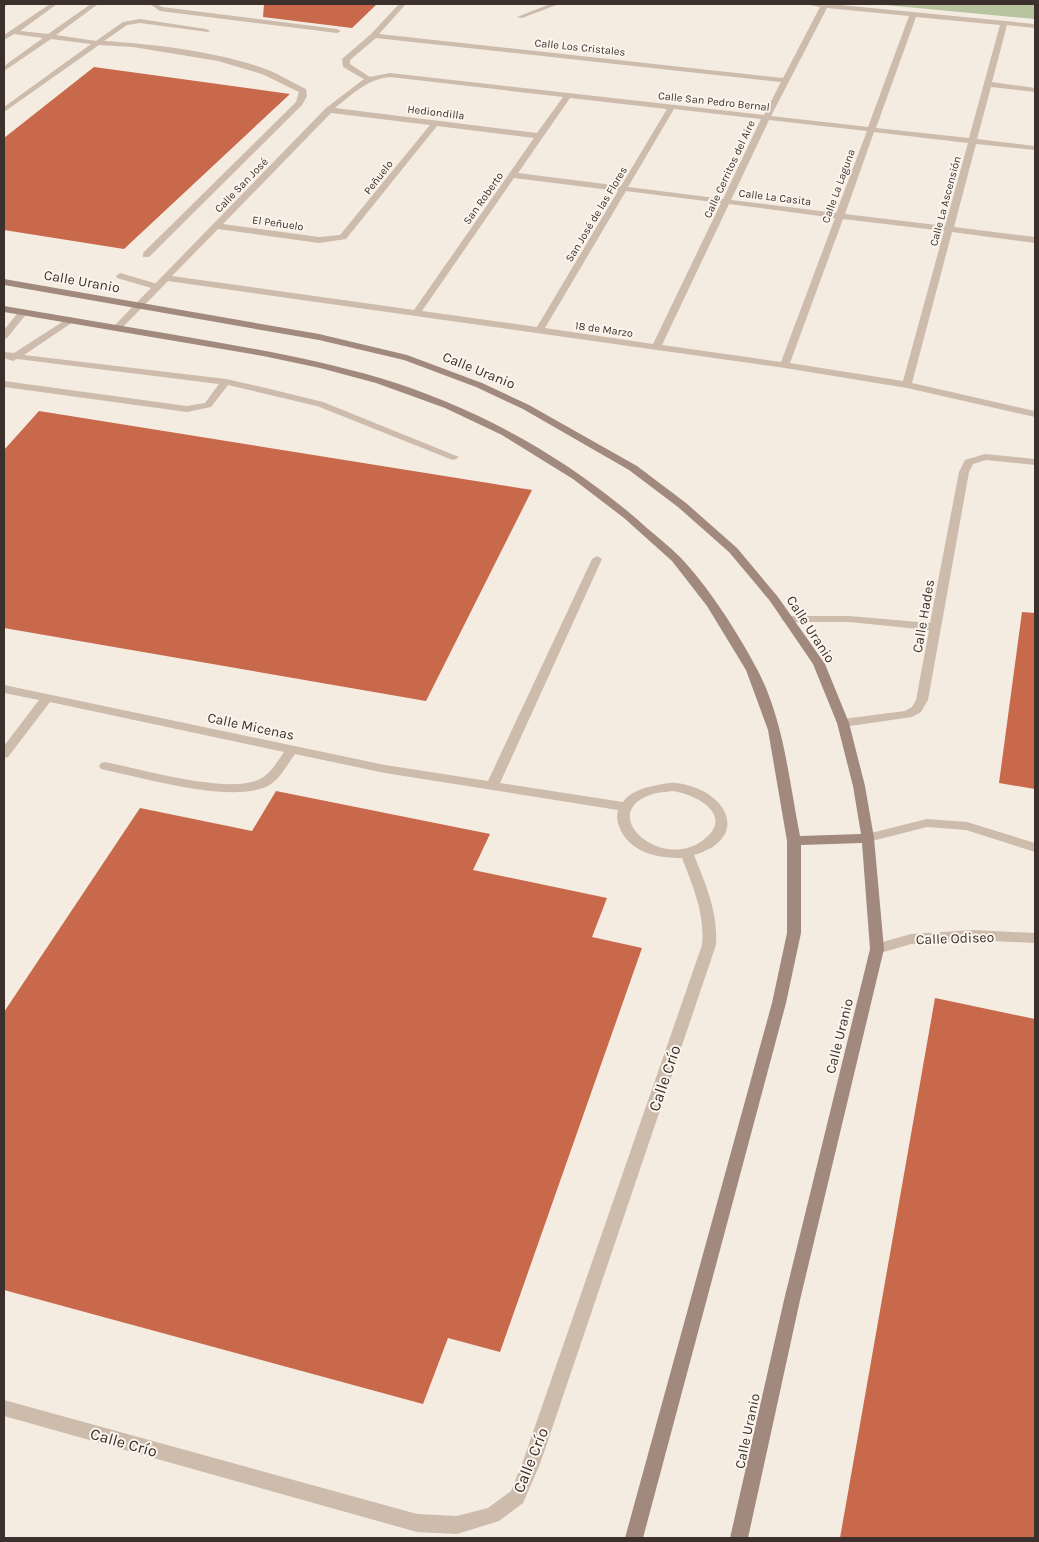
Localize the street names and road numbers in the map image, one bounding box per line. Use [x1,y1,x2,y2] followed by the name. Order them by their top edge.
[534,36,626,59] street label: Calle Los Cristales
[657,89,770,114] street label: Calle San Pedro Bernal
[407,103,465,122] street label: Hediondilla
[701,118,758,220] street label: Calle Cerritos del Aire
[819,147,858,225] street label: Calle La Laguna
[212,155,271,215] street label: Calle San José
[927,155,964,248] street label: Calle La Ascensión
[361,158,396,197] street label: Peñuelo
[563,164,630,264] street label: San José de las Flores
[461,170,506,227] street label: San Roberto
[738,187,812,208] street label: Calle La Casita
[251,213,304,234] street label: El Peñuelo
[43,266,121,297] street label: Calle Uranio
[574,319,634,340] street label: 18 de Marzo
[440,348,518,393] street label: Calle Uranio
[909,578,938,654] street label: Calle Hades
[783,592,839,666] street label: Calle Uranio
[206,709,296,744] street label: Calle Micenas
[916,929,994,948] street label: Calle Odiseo
[822,997,857,1075] street label: Calle Uranio
[644,1043,685,1114] street label: Calle Crío
[731,1392,764,1470] street label: Calle Uranio
[88,1424,160,1461] street label: Calle Crío
[509,1425,552,1496] street label: Calle Crío

